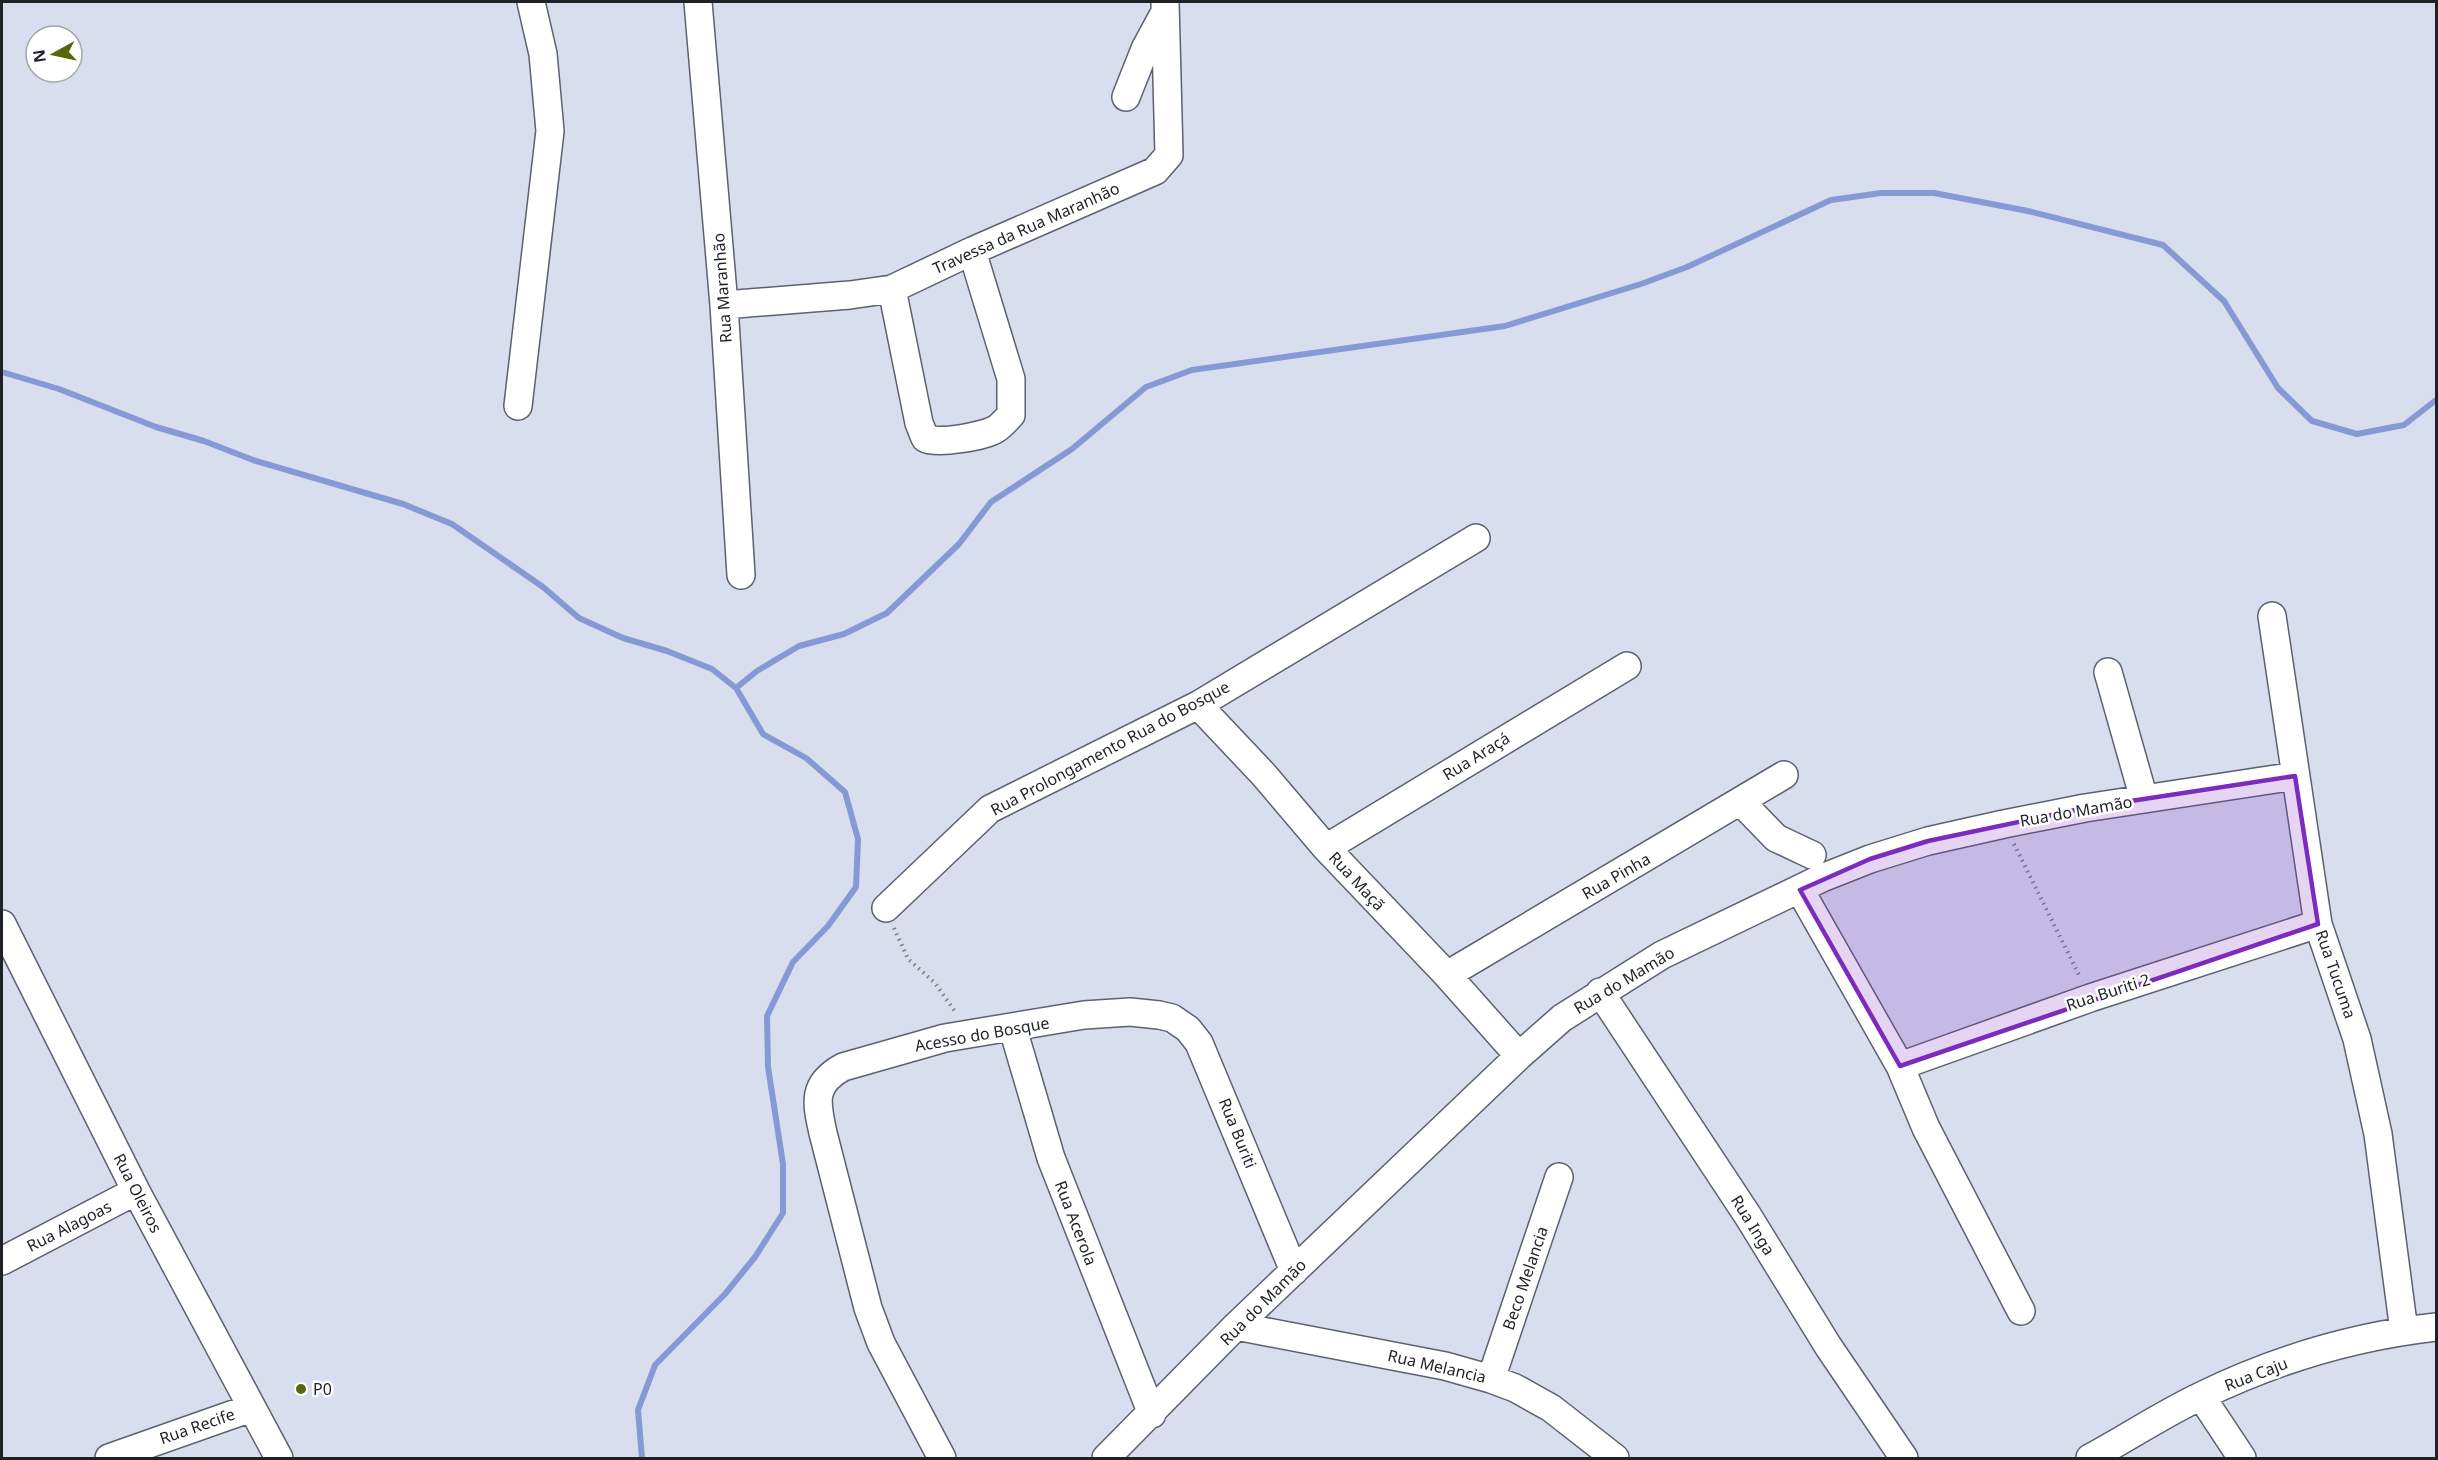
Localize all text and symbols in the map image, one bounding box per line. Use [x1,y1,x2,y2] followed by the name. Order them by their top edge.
[24,24,84,84] north arrow
[27,48,51,64] text: N
[929,177,1123,279] street label: Travessa da Rua Maranhão
[707,232,737,344] street label: Rua Maranhão
[987,675,1233,821] street label: Rua Prolongamento Rua do Bosque
[1438,727,1514,785] street label: Rua Araçá
[2018,790,2134,832] street label: Rua do Mamão
[1324,847,1390,915] street label: Rua Maçã
[1578,848,1654,904] street label: Rua Pinha
[2311,927,2361,1021] street label: Rua Tucuma
[1570,941,1678,1019] street label: Rua do Mamão
[2063,968,2153,1016] street label: Rua Buriti 2
[913,1011,1051,1057] street label: Acesso do Bosque
[1214,1095,1262,1171] street label: Rua Buriti
[109,1150,167,1236] street label: Rua Oleiros
[1050,1178,1102,1268] street label: Rua Acerola
[1726,1191,1780,1259] street label: Rua Inga
[23,1195,115,1257] street label: Rua Alagoas
[1497,1223,1553,1333] street label: Beco Melancia
[1215,1254,1311,1350] street label: Rua do Mamão
[1386,1344,1488,1388] street label: Rua Melancia
[2221,1352,2291,1396] street label: Rua Caju
[313,1378,332,1400] place label: P0
[294,1382,308,1396] marker: P0
[156,1403,238,1449] street label: Rua Recife

